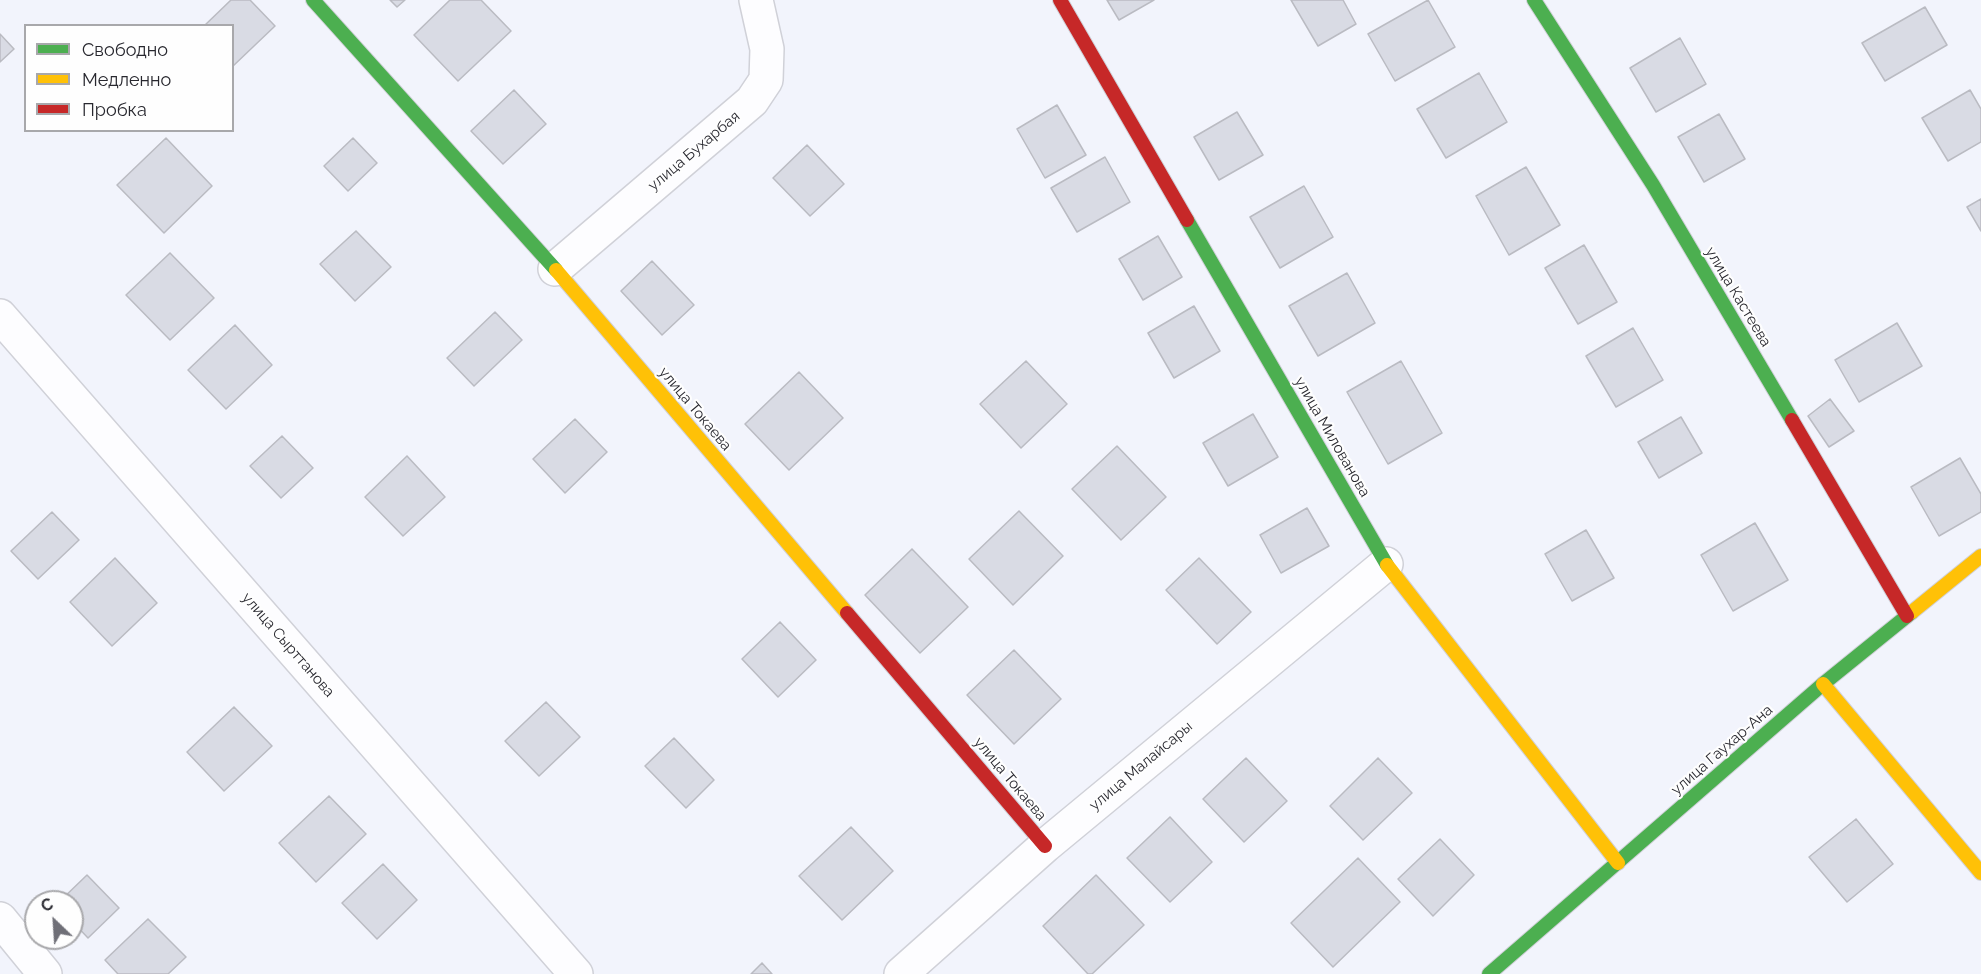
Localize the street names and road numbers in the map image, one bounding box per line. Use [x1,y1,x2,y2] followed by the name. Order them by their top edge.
[644,107,744,195] street label: улица Бухарбая
[1701,244,1775,350] street label: улица Кастеева
[655,364,735,454] street label: улица Токаева
[1290,374,1374,500] street label: улица Милованова
[238,589,338,701] street label: улица Сырттанова
[1668,701,1776,799] street label: улица Гаухар-Ана
[1086,718,1196,814] street label: улица Малайсары
[970,734,1050,824] street label: улица Токаева

